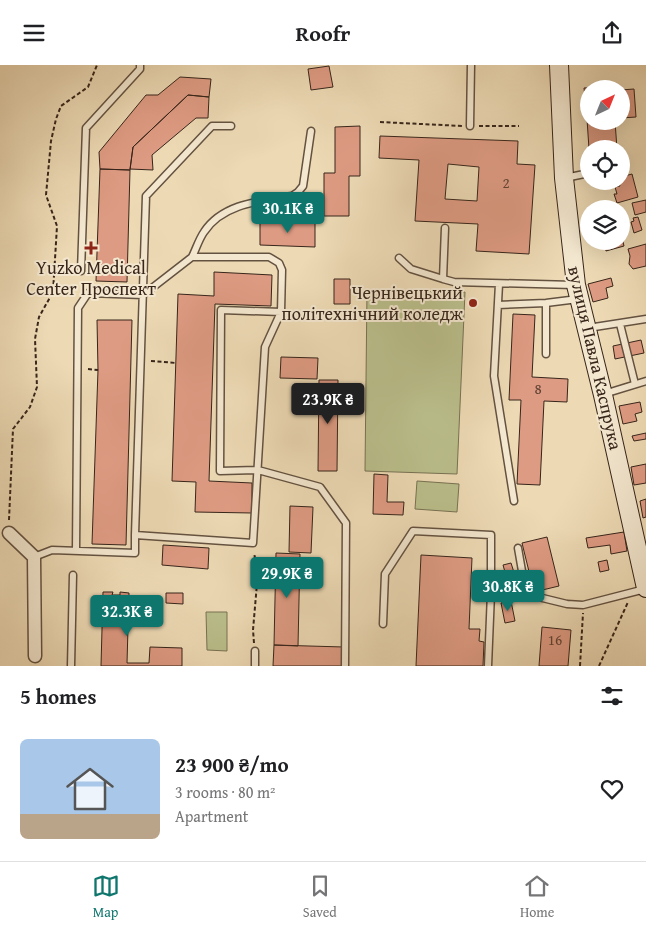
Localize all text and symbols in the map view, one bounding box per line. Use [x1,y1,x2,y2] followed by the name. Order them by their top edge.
[296,17,350,49] text: Roofr
[20,19,48,47] icon: menu
[598,19,626,47] icon: share
[580,80,630,130] north arrow
[580,80,630,250] map controls
[580,140,630,190] button: locate
[502,172,510,193] house number: 2
[242,191,334,234] pin: 30.1K ₴
[262,196,314,220] text: 30.1K ₴
[580,200,630,250] button: layers
[84,241,98,255] marker: Yuzko Medical Center Проспект
[26,254,156,302] place label: Yuzko Medical Center Проспект
[561,263,630,453] street label: вулиця Павла Каспрука
[282,279,464,327] place label: Чернівецький політехнічний коледж
[467,297,479,309] marker: Чернівецький політехнічний коледж
[534,378,542,399] house number: 8
[282,383,374,425] pin: 23.9K ₴
[302,387,354,411] text: 23.9K ₴
[241,557,333,599] pin: 29.9K ₴
[261,561,313,585] text: 29.9K ₴
[462,569,554,612] pin: 30.8K ₴
[482,574,534,598] text: 30.8K ₴
[81,595,173,637] pin: 32.3K ₴
[101,599,153,623] text: 32.3K ₴
[548,629,562,650] house number: 16
[20,681,96,712] text: 5 homes
[598,682,626,710] icon: filters
[175,749,289,780] text: 23 900 ₴/mo
[60,759,120,819] icon: home
[598,775,626,803] icon: heart
[175,780,275,804] text: 3 rooms · 80 m²
[175,804,248,828] text: Apartment
[92,872,120,922] tab: Map
[303,872,337,922] tab: Saved
[520,872,554,922] tab: Home

